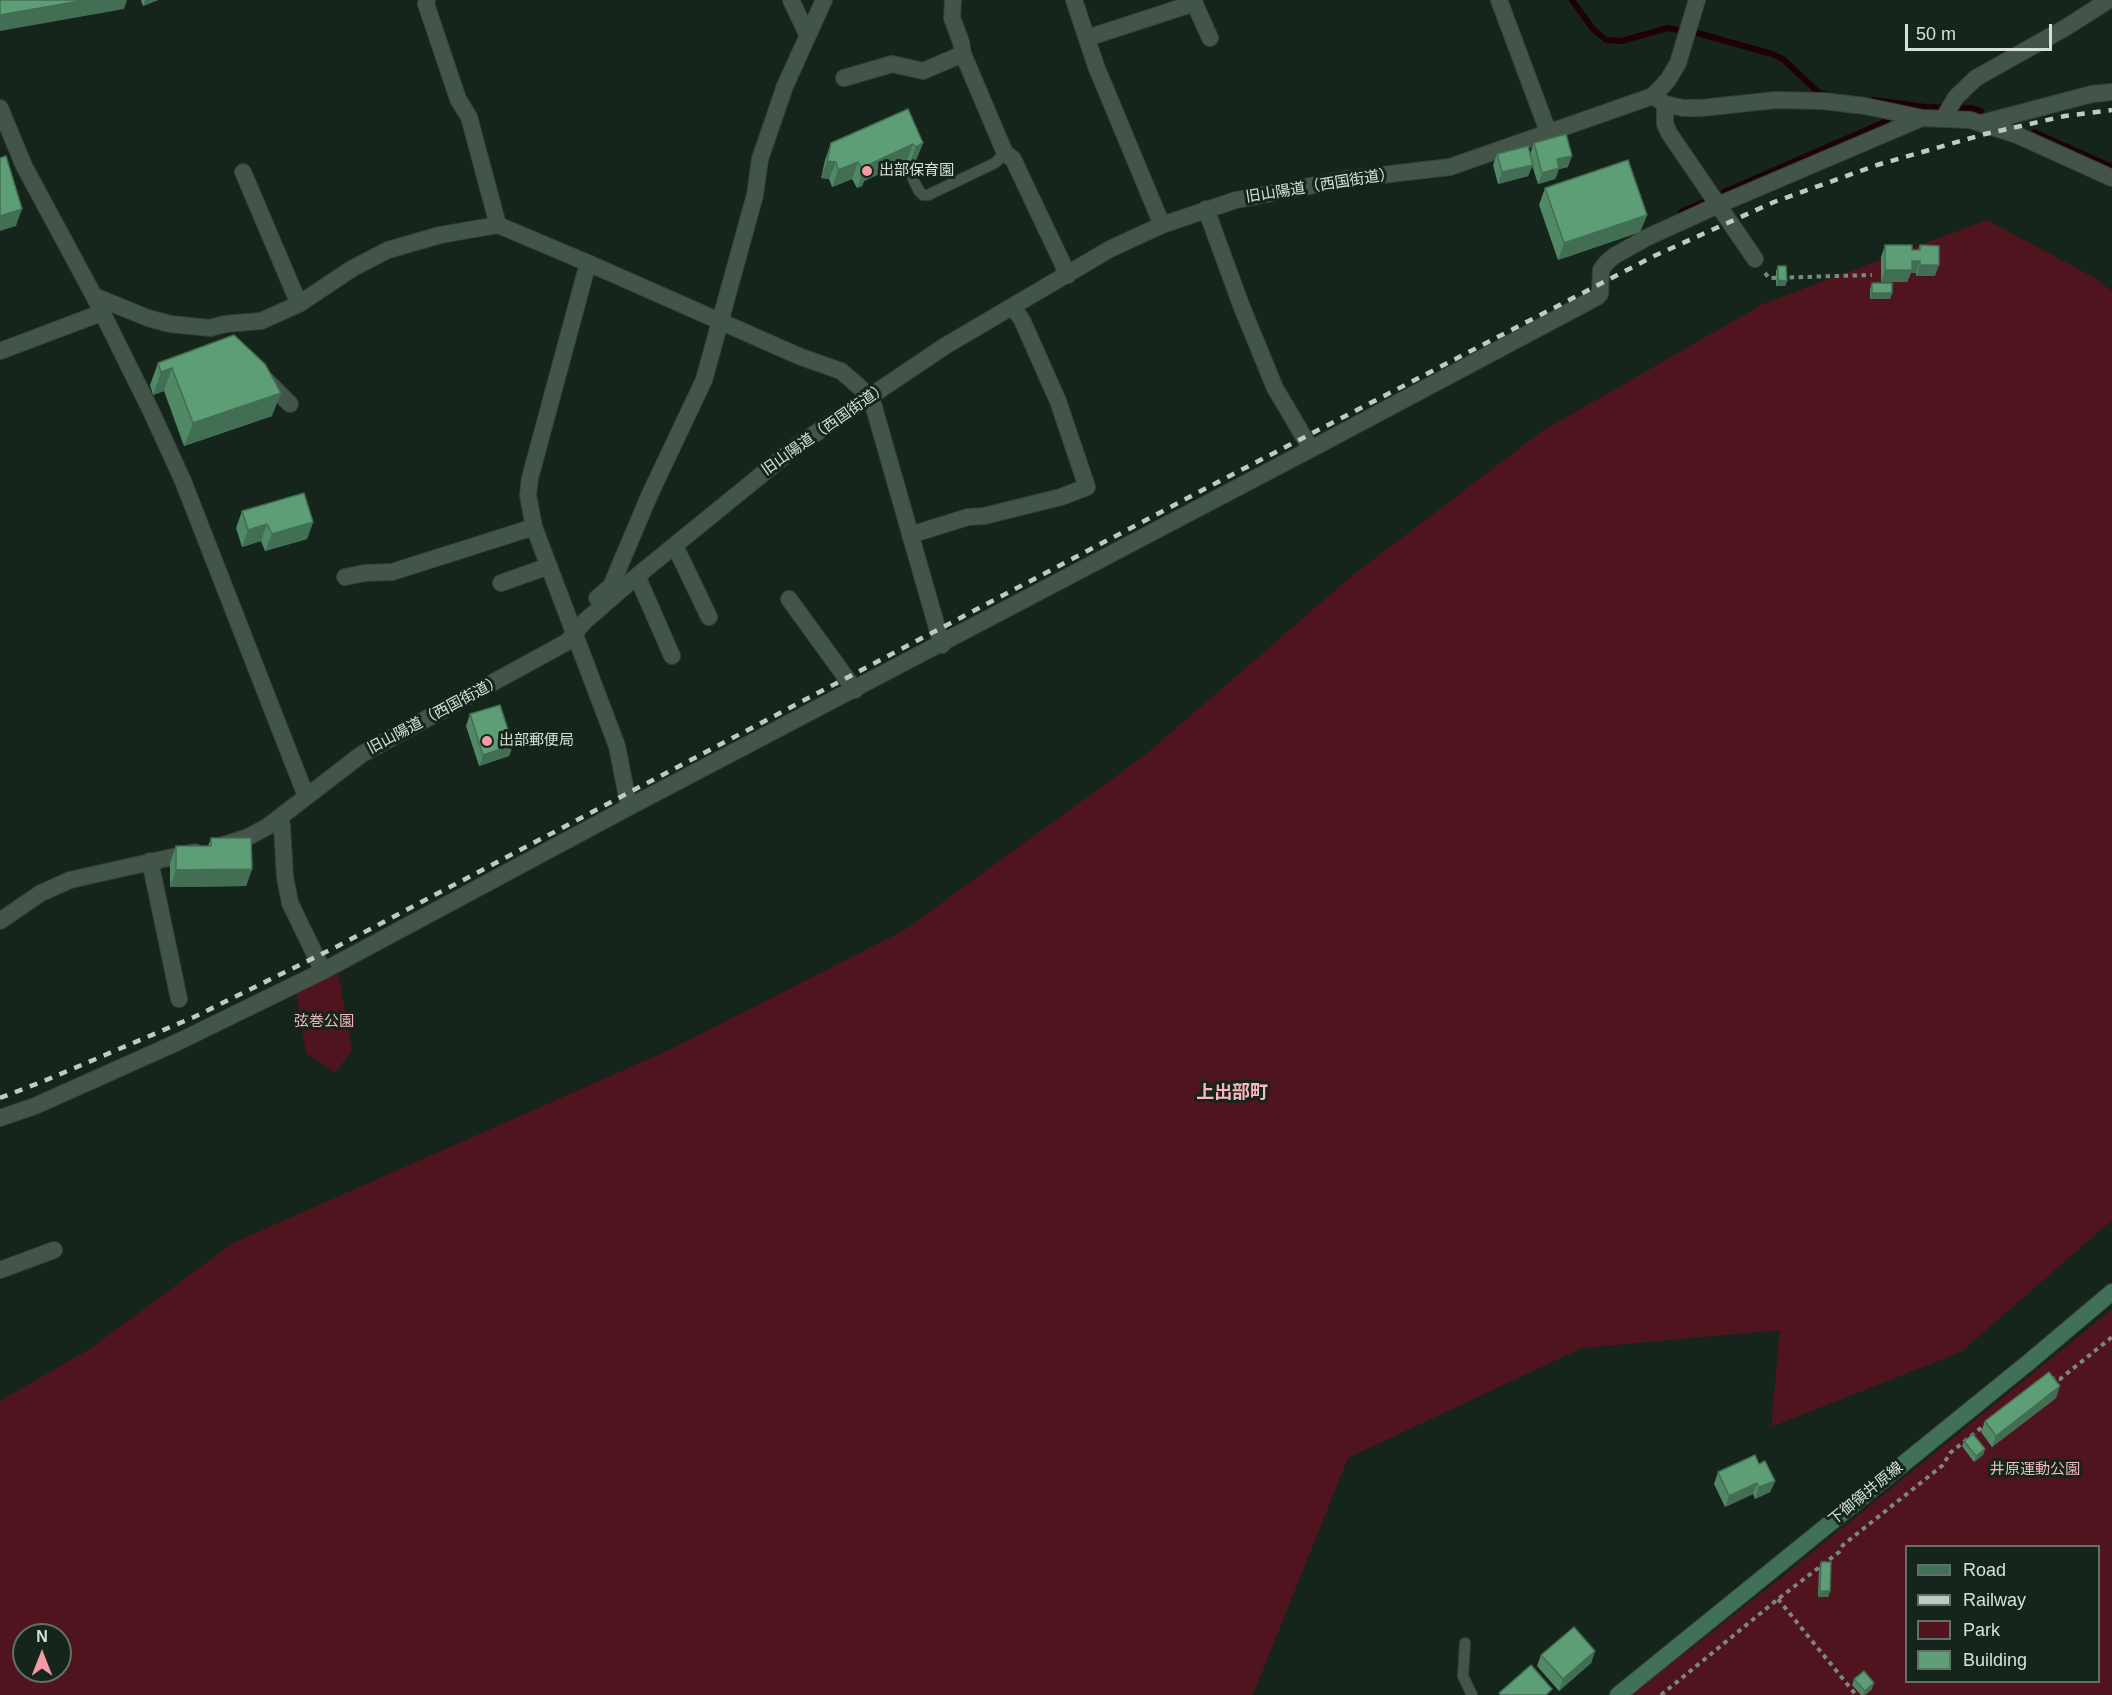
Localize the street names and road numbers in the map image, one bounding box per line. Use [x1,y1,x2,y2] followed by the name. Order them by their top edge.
[1245,165,1395,207] street label: 旧山陽道（西国街道）
[758,379,892,479] street label: 旧山陽道（西国街道）
[365,672,505,758] street label: 旧山陽道（西国街道）
[1825,1459,1907,1529] street label: 下御領井原線

